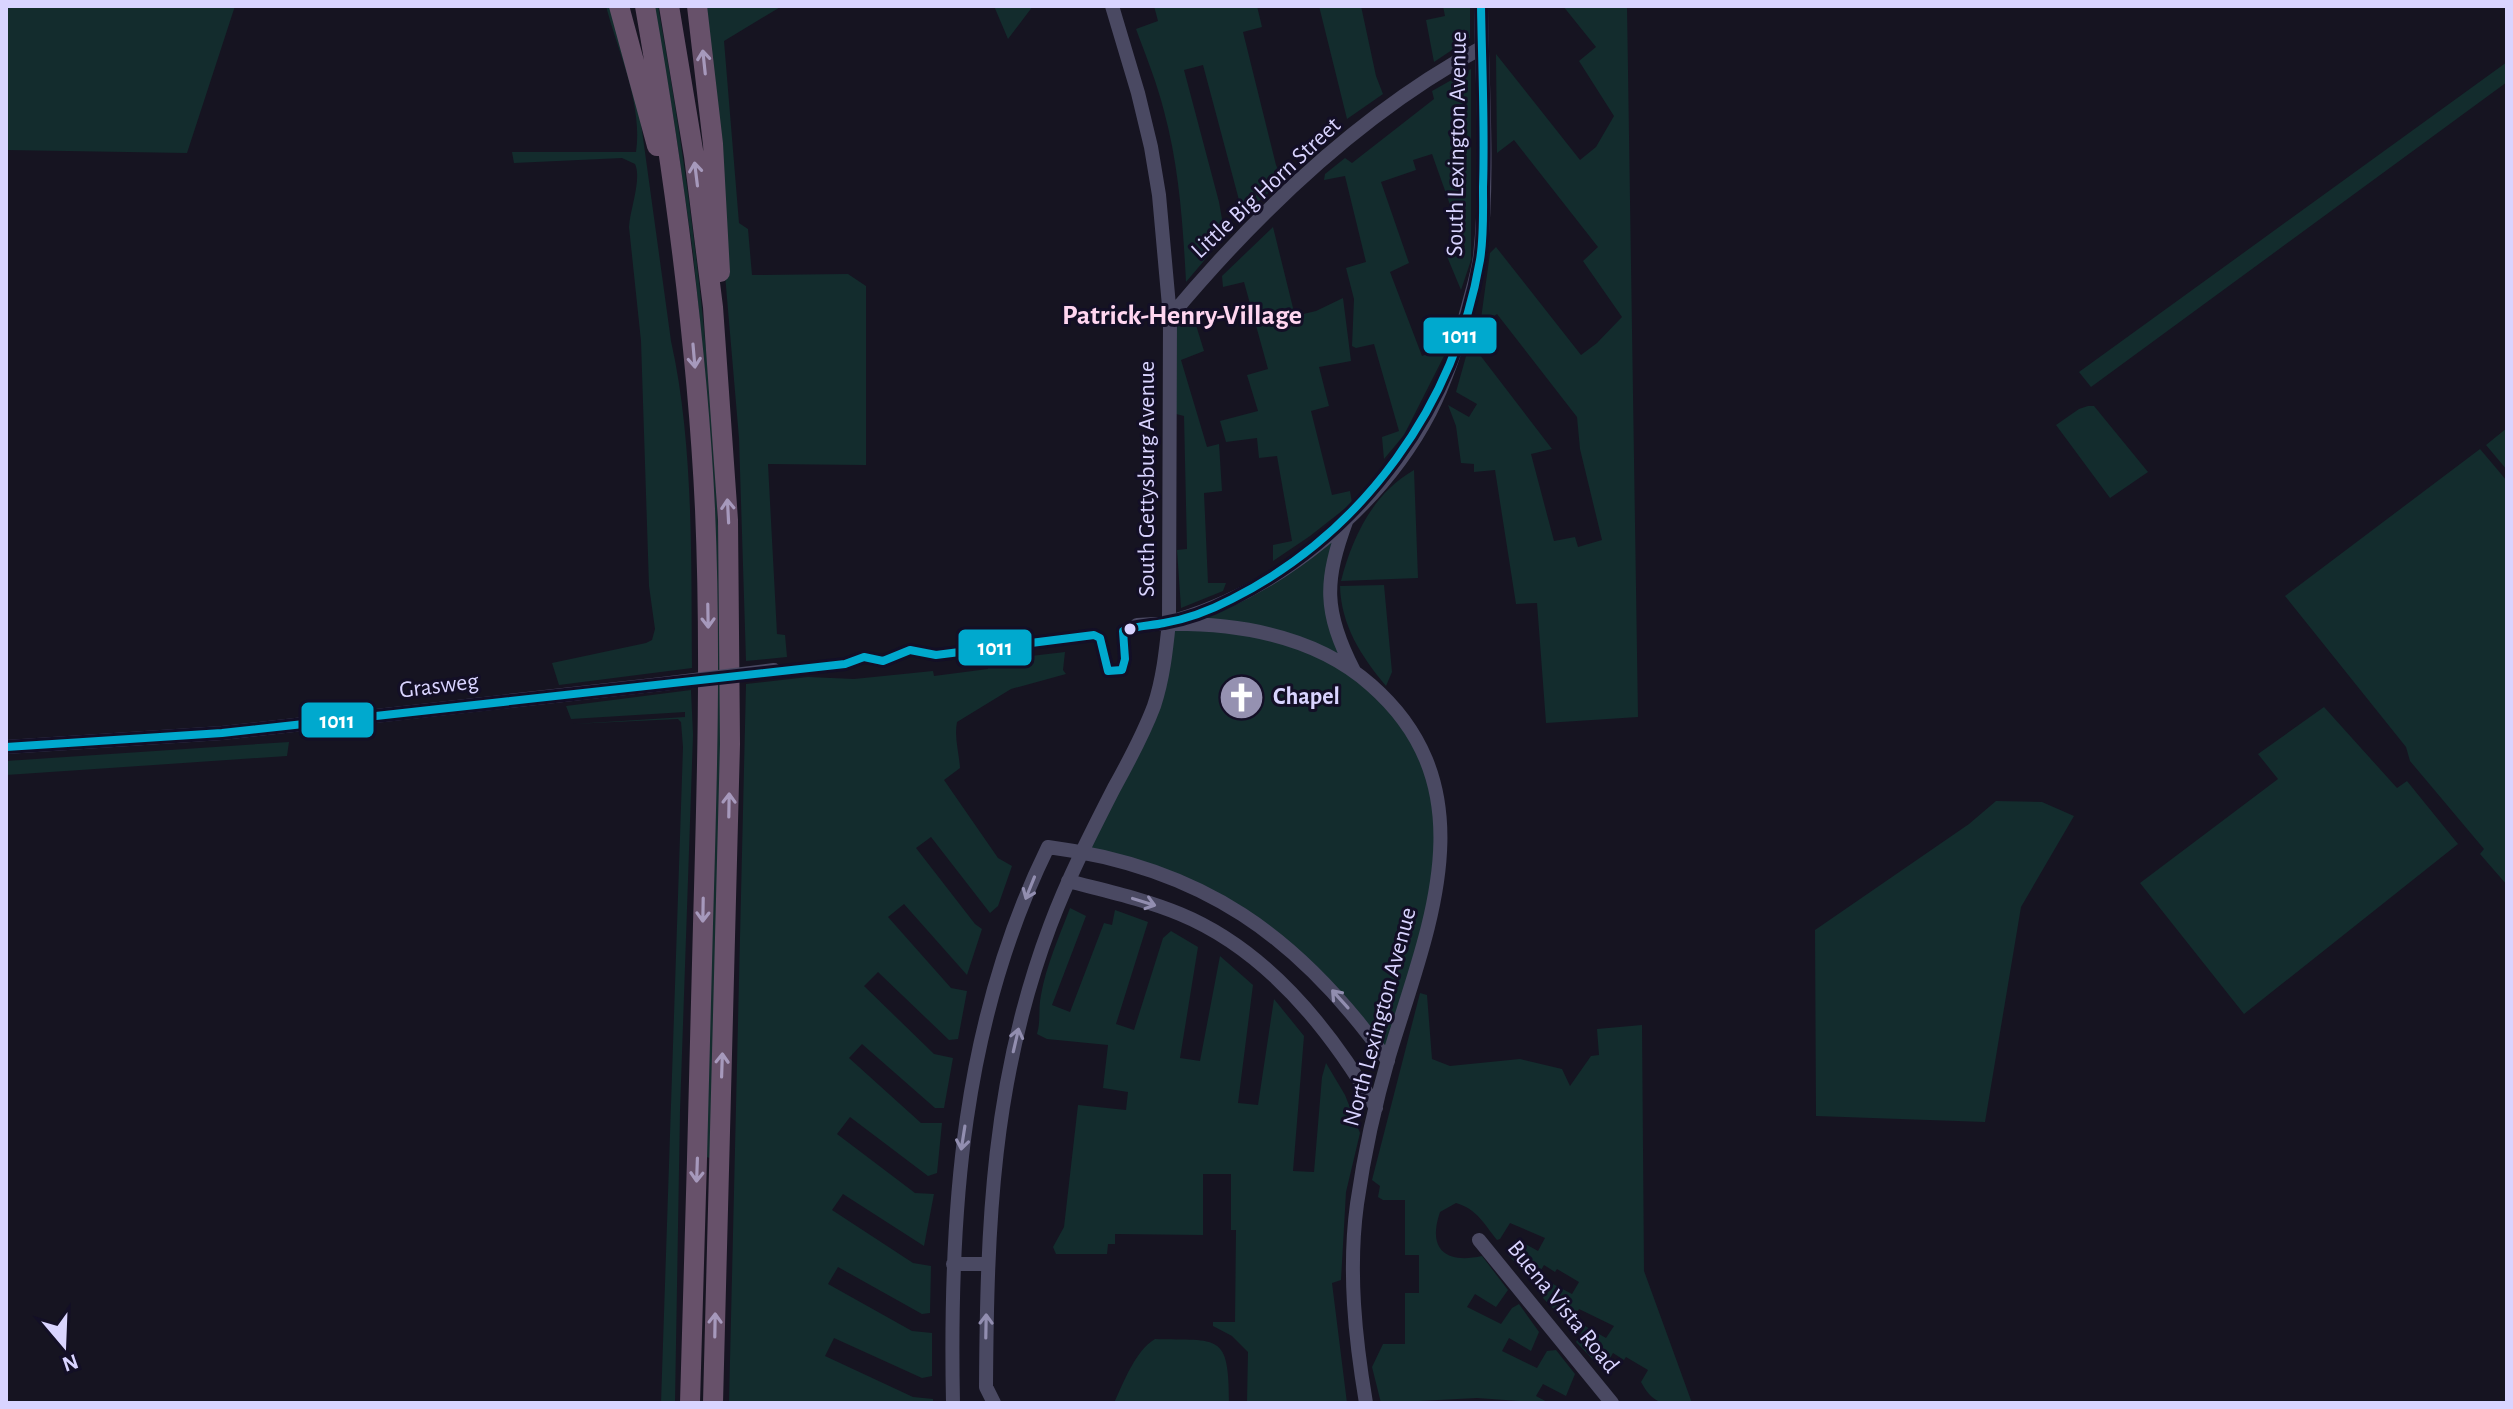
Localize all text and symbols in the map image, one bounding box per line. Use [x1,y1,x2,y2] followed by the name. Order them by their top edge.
[1443,31,1471,257] street label: South Lexington Avenue
[696,50,711,76] one-way arrow
[1187,113,1346,263] street label: Little Big Horn Street
[688,162,703,187] one-way arrow
[1062,302,1302,330] district label: Patrick-Henry-Village
[1422,316,1498,355] line badge: 1011
[1442,325,1478,347] text: 1011
[687,342,702,369] one-way arrow
[1135,361,1159,597] street label: South Gettysburg Avenue
[720,498,735,525] one-way arrow
[700,602,716,629] one-way arrow
[1122,621,1138,637] unlabelled marker
[957,628,1033,667] line badge: 1011
[977,637,1013,659] text: 1011
[398,669,480,703] street label: Grasweg
[1218,673,1266,721] church icon: Chapel
[1273,685,1340,709] place label: Chapel
[300,701,375,739] line badge: 1011
[319,710,355,732] text: 1011
[721,792,737,819] one-way arrow
[1021,875,1036,900] one-way arrow
[1131,895,1156,910] one-way arrow
[696,896,711,923] one-way arrow
[1339,905,1421,1129] street label: North Lexington Avenue
[1331,990,1349,1010] one-way arrow
[1009,1028,1024,1054] one-way arrow
[715,1052,730,1079] one-way arrow
[955,1125,970,1150] one-way arrow
[689,1156,704,1183] one-way arrow
[1503,1236,1623,1378] street label: Buena Vista Road
[24,1305,104,1385] north arrow
[708,1312,723,1339] one-way arrow
[978,1313,994,1340] one-way arrow
[59,1350,81,1376] text: N

